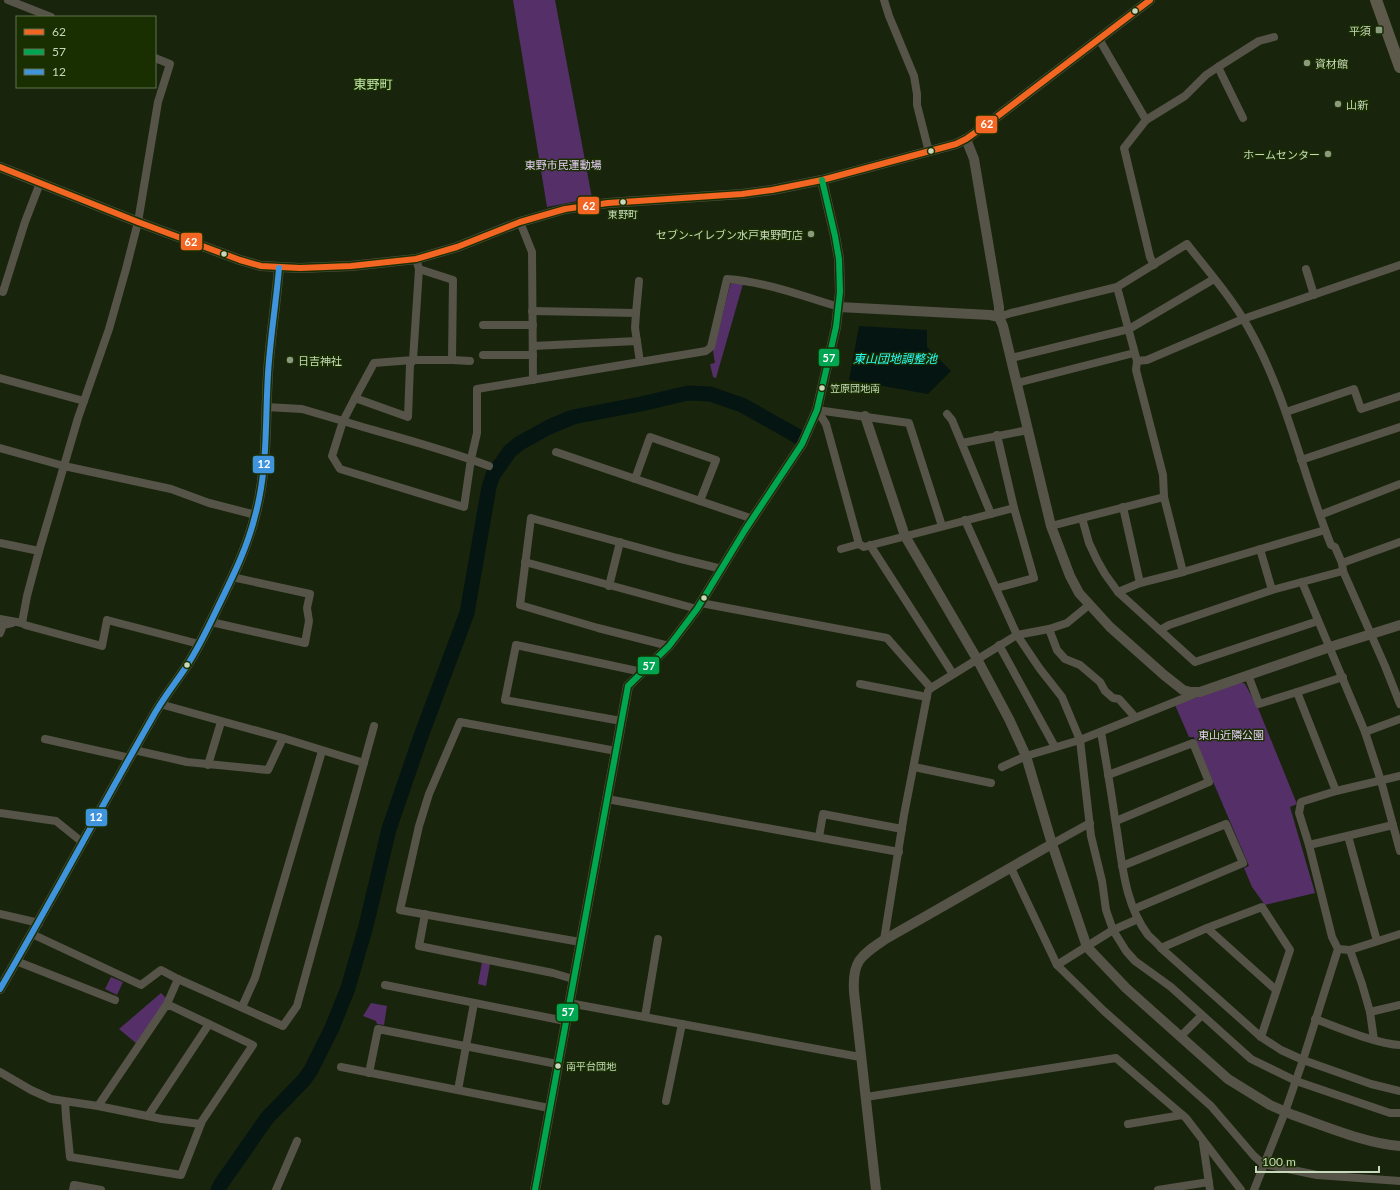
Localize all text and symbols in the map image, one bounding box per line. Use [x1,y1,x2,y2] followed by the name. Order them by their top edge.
[1130,6,1140,16] unlabelled marker
[16,16,156,88] legend
[52,24,66,39] text: 62
[1349,24,1371,37] place label: 平須
[1374,25,1384,35] marker: 平須
[52,44,66,59] text: 57
[1315,57,1348,70] place label: 資材館
[1302,58,1312,68] marker: 資材館
[52,64,66,79] text: 12
[353,76,393,92] district label: 東野町
[1346,98,1368,111] place label: 山新
[1333,99,1343,109] marker: 山新
[975,115,998,134] line badge: 62
[981,117,993,130] text: 62
[926,146,936,156] unlabelled marker
[1243,148,1320,161] place label: ホームセンター
[1323,149,1333,159] marker: ホームセンター
[525,158,602,171] park label: 東野市民運動場
[577,196,600,215] line badge: 62
[618,197,628,207] marker: 東野町
[583,199,595,212] text: 62
[608,208,638,220] place label: 東野町
[656,228,803,241] place label: セブン-イレブン水戸東野町店
[806,229,816,239] marker: セブン-イレブン水戸東野町店
[180,232,203,251] line badge: 62
[185,235,197,248] text: 62
[219,249,229,259] unlabelled marker
[818,348,840,367] line badge: 57
[823,351,835,364] text: 57
[853,351,938,366] water label: 東山団地調整池
[298,354,342,367] place label: 日吉神社
[285,355,295,365] marker: 日吉神社
[830,382,880,394] place label: 笠原団地南
[817,383,827,393] marker: 笠原団地南
[252,455,275,474] line badge: 12
[258,457,270,470] text: 12
[699,593,709,603] unlabelled marker
[637,656,660,675] line badge: 57
[643,659,655,672] text: 57
[182,660,192,670] unlabelled marker
[1198,728,1264,741] park label: 東山近隣公園
[85,808,108,827] line badge: 12
[90,810,102,823] text: 12
[556,1003,579,1022] line badge: 57
[562,1005,574,1018] text: 57
[566,1060,617,1072] place label: 南平台団地
[553,1061,563,1071] marker: 南平台団地
[1256,1148,1379,1174] scale bar
[1262,1154,1296,1169] text: 100 m

